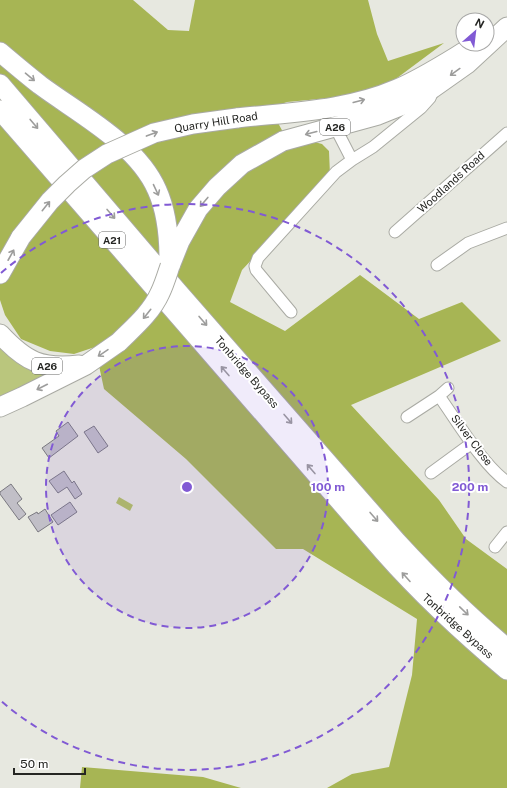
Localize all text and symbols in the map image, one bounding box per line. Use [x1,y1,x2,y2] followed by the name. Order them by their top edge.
[455,12,495,52] north arrow
[473,16,486,30] text: N
[450,68,461,77] one-way arrow
[25,72,35,81] one-way arrow
[352,97,365,104] one-way arrow
[173,109,259,135] street label: Quarry Hill Road
[30,119,39,130] one-way arrow
[320,119,350,135] road number: A26
[145,130,158,137] one-way arrow
[305,130,318,138] one-way arrow
[415,149,487,215] street label: Woodlands Road
[153,183,160,195] one-way arrow
[200,196,209,207] one-way arrow
[41,201,50,212] one-way arrow
[106,208,115,219] one-way arrow
[99,232,125,248] road number: A21
[7,250,15,262] one-way arrow
[142,308,151,319] one-way arrow
[198,316,208,326] one-way arrow
[213,334,282,411] street label: Tonbridge Bypass
[97,350,109,358] one-way arrow
[32,358,62,374] road number: A26
[221,366,230,376] one-way arrow
[36,384,48,392] one-way arrow
[449,412,495,468] street label: Silver Close
[284,414,293,424] one-way arrow
[306,464,315,475] one-way arrow
[180,480,194,494] centre of rings
[311,480,345,494] text: 100 m
[452,480,488,494] text: 200 m
[369,511,378,521] one-way arrow
[402,572,411,582] one-way arrow
[420,591,496,661] street label: Tonbridge Bypass
[459,606,469,615] one-way arrow
[14,750,85,776] scale bar
[20,757,48,771] text: 50 m

